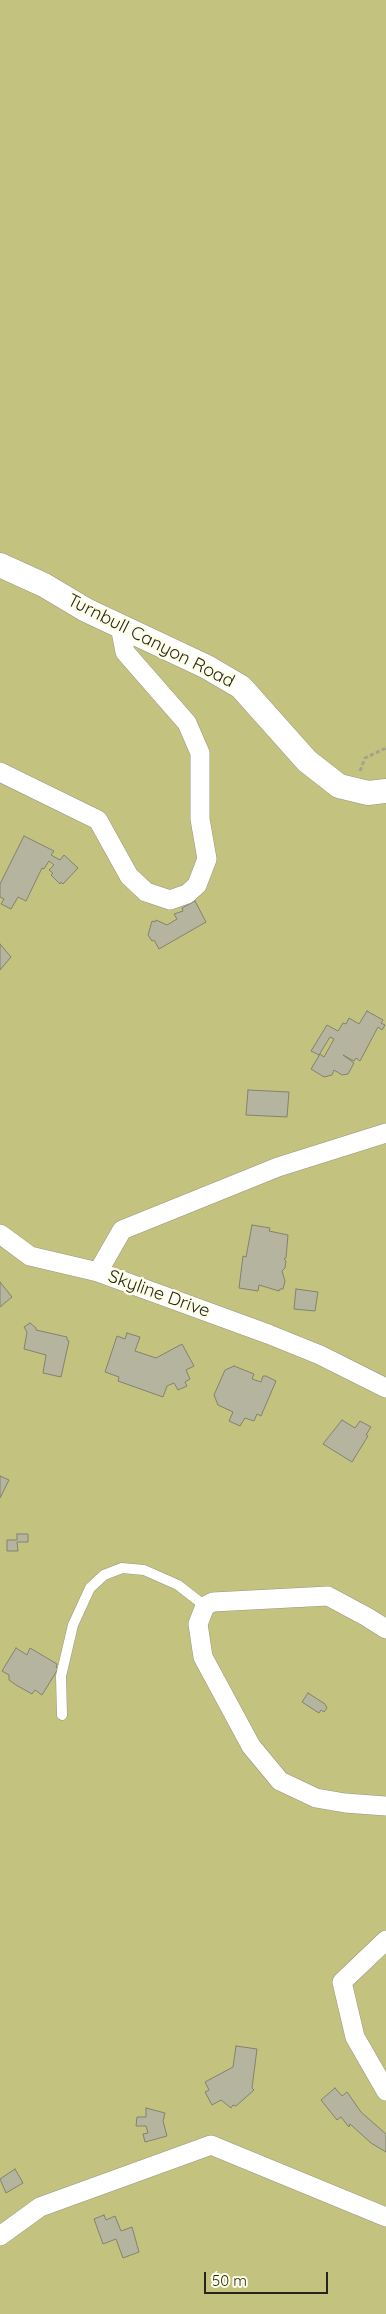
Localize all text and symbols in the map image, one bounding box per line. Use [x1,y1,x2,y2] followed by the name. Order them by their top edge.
[64,589,238,693] street label: Turnbull Canyon Road
[105,1266,213,1322] street label: Skyline Drive
[206,2262,330,2294] scale bar
[212,2271,247,2290] text: 50 m

